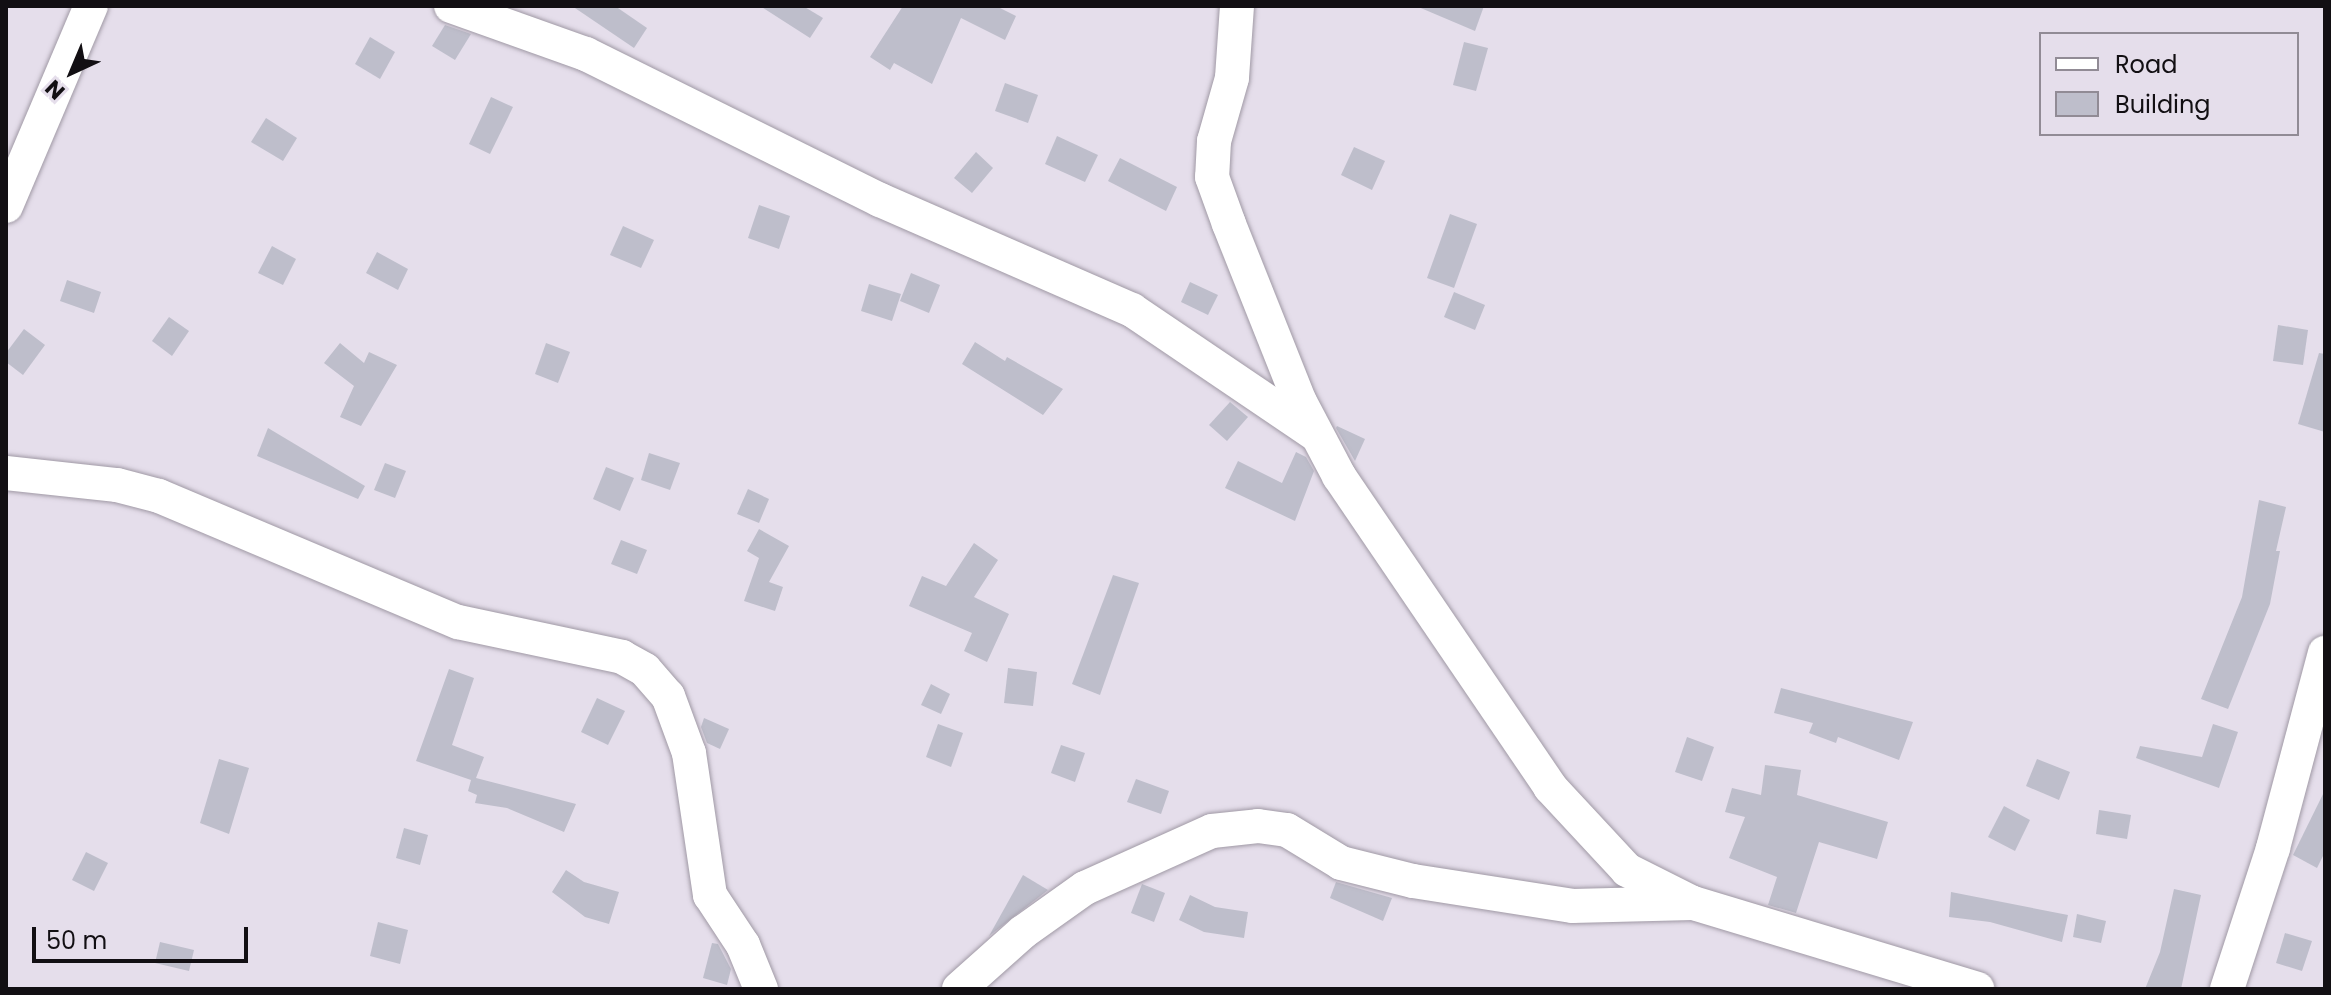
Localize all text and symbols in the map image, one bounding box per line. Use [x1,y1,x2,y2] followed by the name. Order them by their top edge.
[32,32,112,112] north arrow
[2039,32,2299,136] legend
[2115,48,2177,81] text: Road
[38,73,72,107] text: N
[2115,88,2211,121] text: Building
[36,911,252,961] scale bar
[46,924,107,957] text: 50 m

